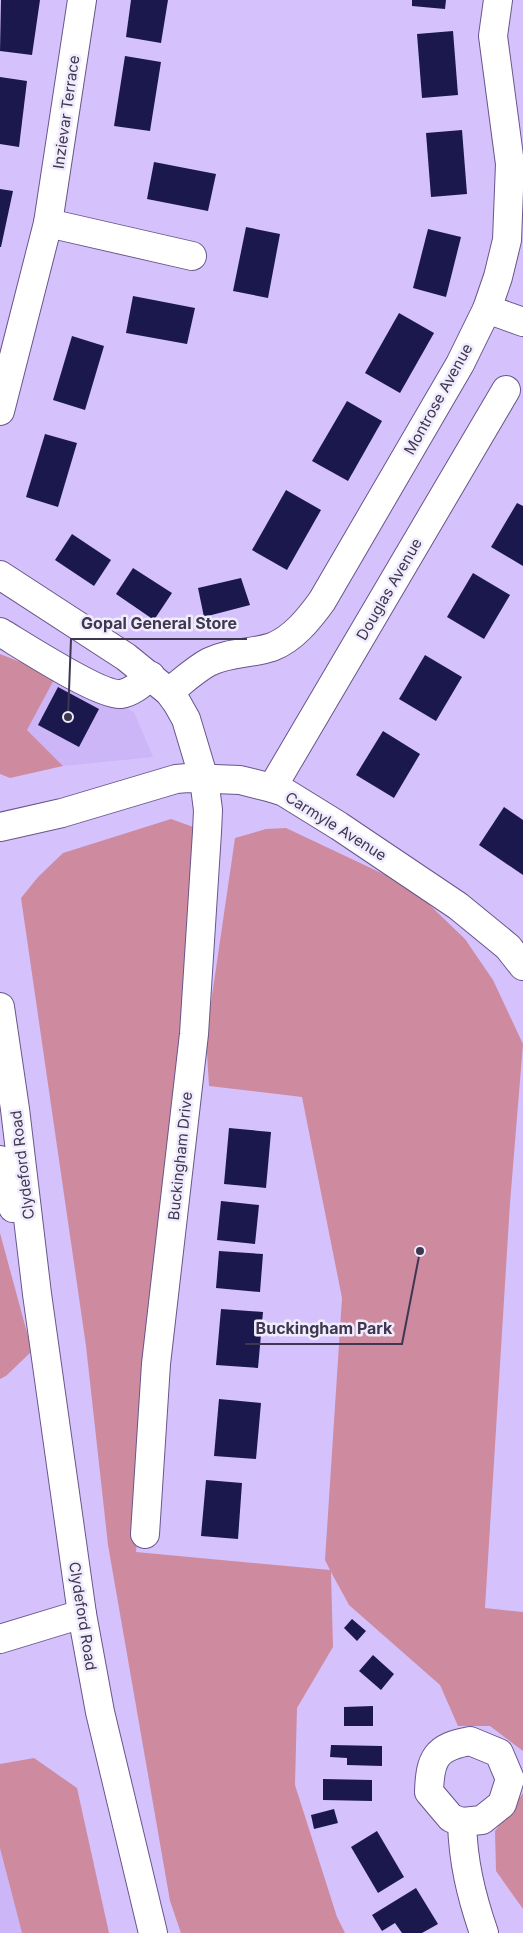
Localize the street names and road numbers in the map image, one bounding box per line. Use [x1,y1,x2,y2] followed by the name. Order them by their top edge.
[49,54,83,170] street label: Inzievar Terrace
[400,340,476,458] street label: Montrose Avenue
[352,535,426,643] street label: Douglas Avenue
[282,787,390,865] street label: Carmyle Avenue
[164,1091,196,1221] street label: Buckingham Drive
[6,1109,38,1221] street label: Clydeford Road
[65,1560,101,1672] street label: Clydeford Road

